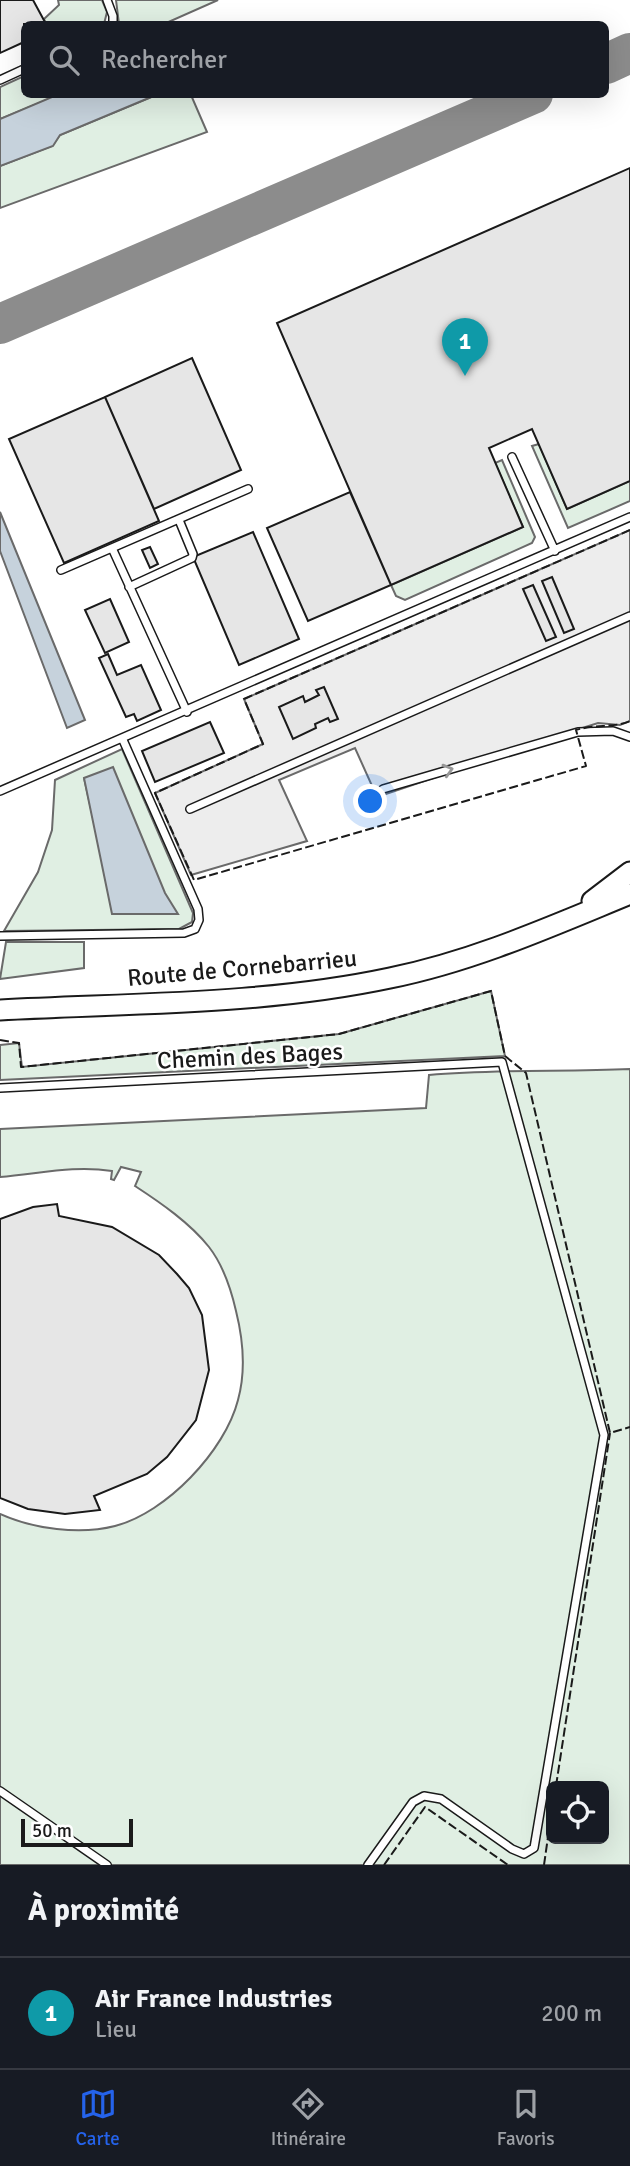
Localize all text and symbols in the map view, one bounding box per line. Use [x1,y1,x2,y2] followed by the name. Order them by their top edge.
[21,21,609,98] search box
[45,41,83,79] icon: search
[101,44,227,76] text: Rechercher
[442,318,488,376] pin: 1
[442,763,454,778] one-way arrow
[353,784,387,818] your location
[126,943,358,993] street label: Route de Cornebarrieu
[156,1036,344,1076] street label: Chemin des Bages
[546,1781,609,1844] map controls
[546,1781,609,1844] button: locate
[21,1816,133,1848] scale bar
[32,1819,72,1843] text: 50 m
[28,1892,179,1929] text: À proximité
[95,1983,332,2015] text: Air France Industries
[45,1999,57,2028] text: 1
[541,1999,602,2028] text: 200 m
[95,2015,137,2044] text: Lieu
[75,2085,120,2151] tab: Carte
[271,2085,346,2151] tab: Itinéraire
[497,2085,555,2151] tab: Favoris

